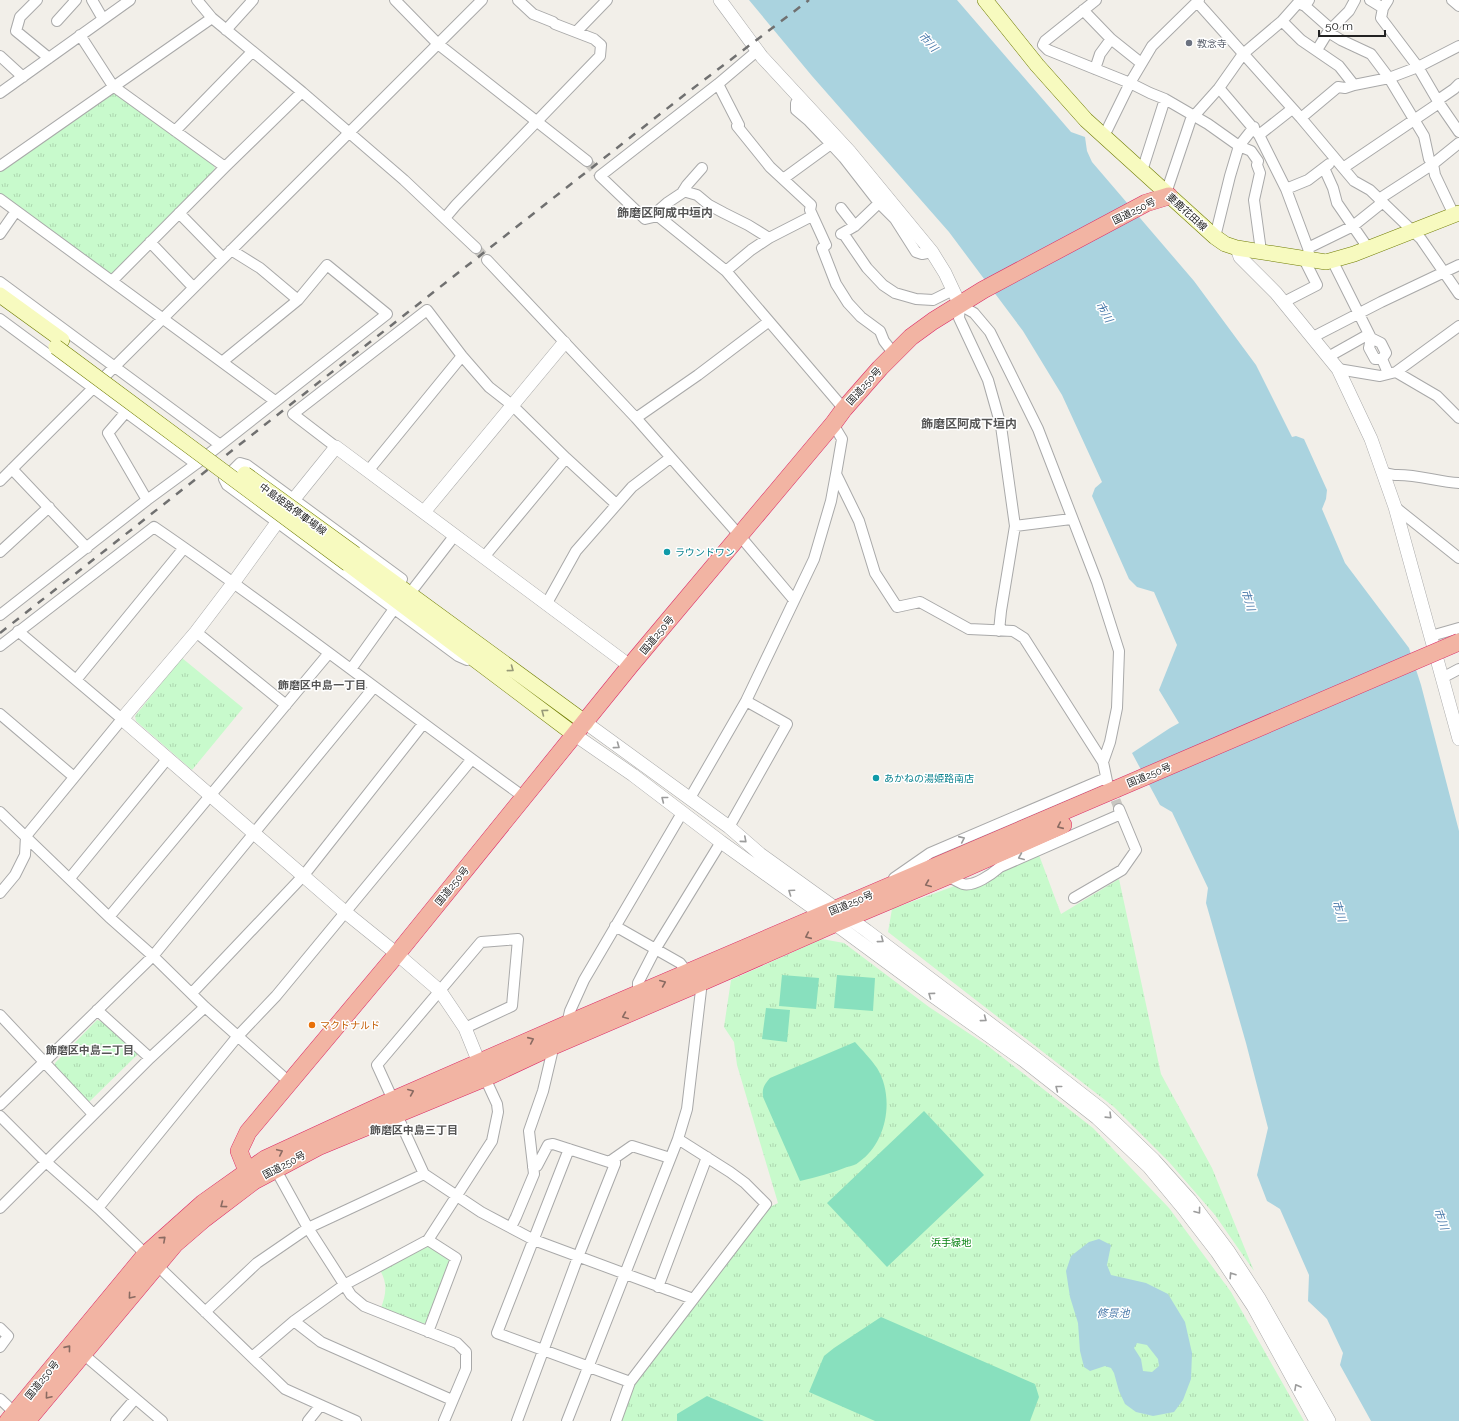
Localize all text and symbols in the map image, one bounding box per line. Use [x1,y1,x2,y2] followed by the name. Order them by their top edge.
[1319,12,1385,38] scale bar
[1325,19,1353,33] text: 50 m
[916,29,941,55] water label: 市川
[1184,38,1194,48] marker: 教念寺
[1197,38,1227,49] place label: 教念寺
[1165,191,1209,233] street label: 妻鹿花田線
[1111,196,1157,226] street label: 国道250号
[617,206,713,220] district label: 飾磨区阿成中垣内
[1093,299,1116,326] water label: 市川
[844,365,884,407] street label: 国道250号
[921,417,1017,431] district label: 飾磨区阿成下垣内
[257,481,329,537] street label: 中島姫路停車場線
[662,547,672,557] marker: ラウンドワン
[675,547,735,558] place label: ラウンドワン
[1239,588,1258,613] water label: 市川
[638,614,676,656] street label: 国道250号
[507,664,514,671] one-way arrow
[277,679,366,692] district label: 飾磨区中島一丁目
[541,709,548,717] one-way arrow
[613,741,620,748] one-way arrow
[1125,761,1173,789] street label: 国道250号
[871,773,881,783] marker: あかねの湯姫路南店
[884,773,974,784] place label: あかねの湯姫路南店
[661,797,668,804] one-way arrow
[1056,821,1064,829] one-way arrow
[739,835,747,843] one-way arrow
[958,836,966,844] one-way arrow
[1018,852,1026,860] one-way arrow
[433,864,471,908] street label: 国道250号
[924,880,931,888] one-way arrow
[788,889,795,897] one-way arrow
[827,889,875,917] street label: 国道250号
[1330,899,1349,924] water label: 市川
[805,931,812,939] one-way arrow
[876,936,883,943] one-way arrow
[658,980,666,988] one-way arrow
[928,992,935,1000] one-way arrow
[622,1011,629,1019] one-way arrow
[980,1014,987,1021] one-way arrow
[307,1020,317,1030] marker: マクドナルド
[320,1020,380,1031] place label: マクドナルド
[526,1037,534,1045] one-way arrow
[45,1044,134,1057] district label: 飾磨区中島二丁目
[1056,1086,1063,1093] one-way arrow
[407,1089,415,1097] one-way arrow
[1104,1111,1112,1119] one-way arrow
[369,1124,458,1137] district label: 飾磨区中島三丁目
[261,1149,307,1181] street label: 国道250号
[276,1149,284,1157] one-way arrow
[220,1200,227,1207] one-way arrow
[1193,1206,1200,1213] one-way arrow
[1431,1206,1451,1232] water label: 市川
[158,1236,166,1244] one-way arrow
[931,1237,972,1248] park label: 浜手緑地
[1230,1272,1237,1279] one-way arrow
[128,1291,135,1298] one-way arrow
[1097,1307,1130,1320] water label: 修景池
[64,1345,71,1352] one-way arrow
[23,1358,61,1402] street label: 国道250号
[1295,1384,1302,1391] one-way arrow
[46,1391,53,1399] one-way arrow

